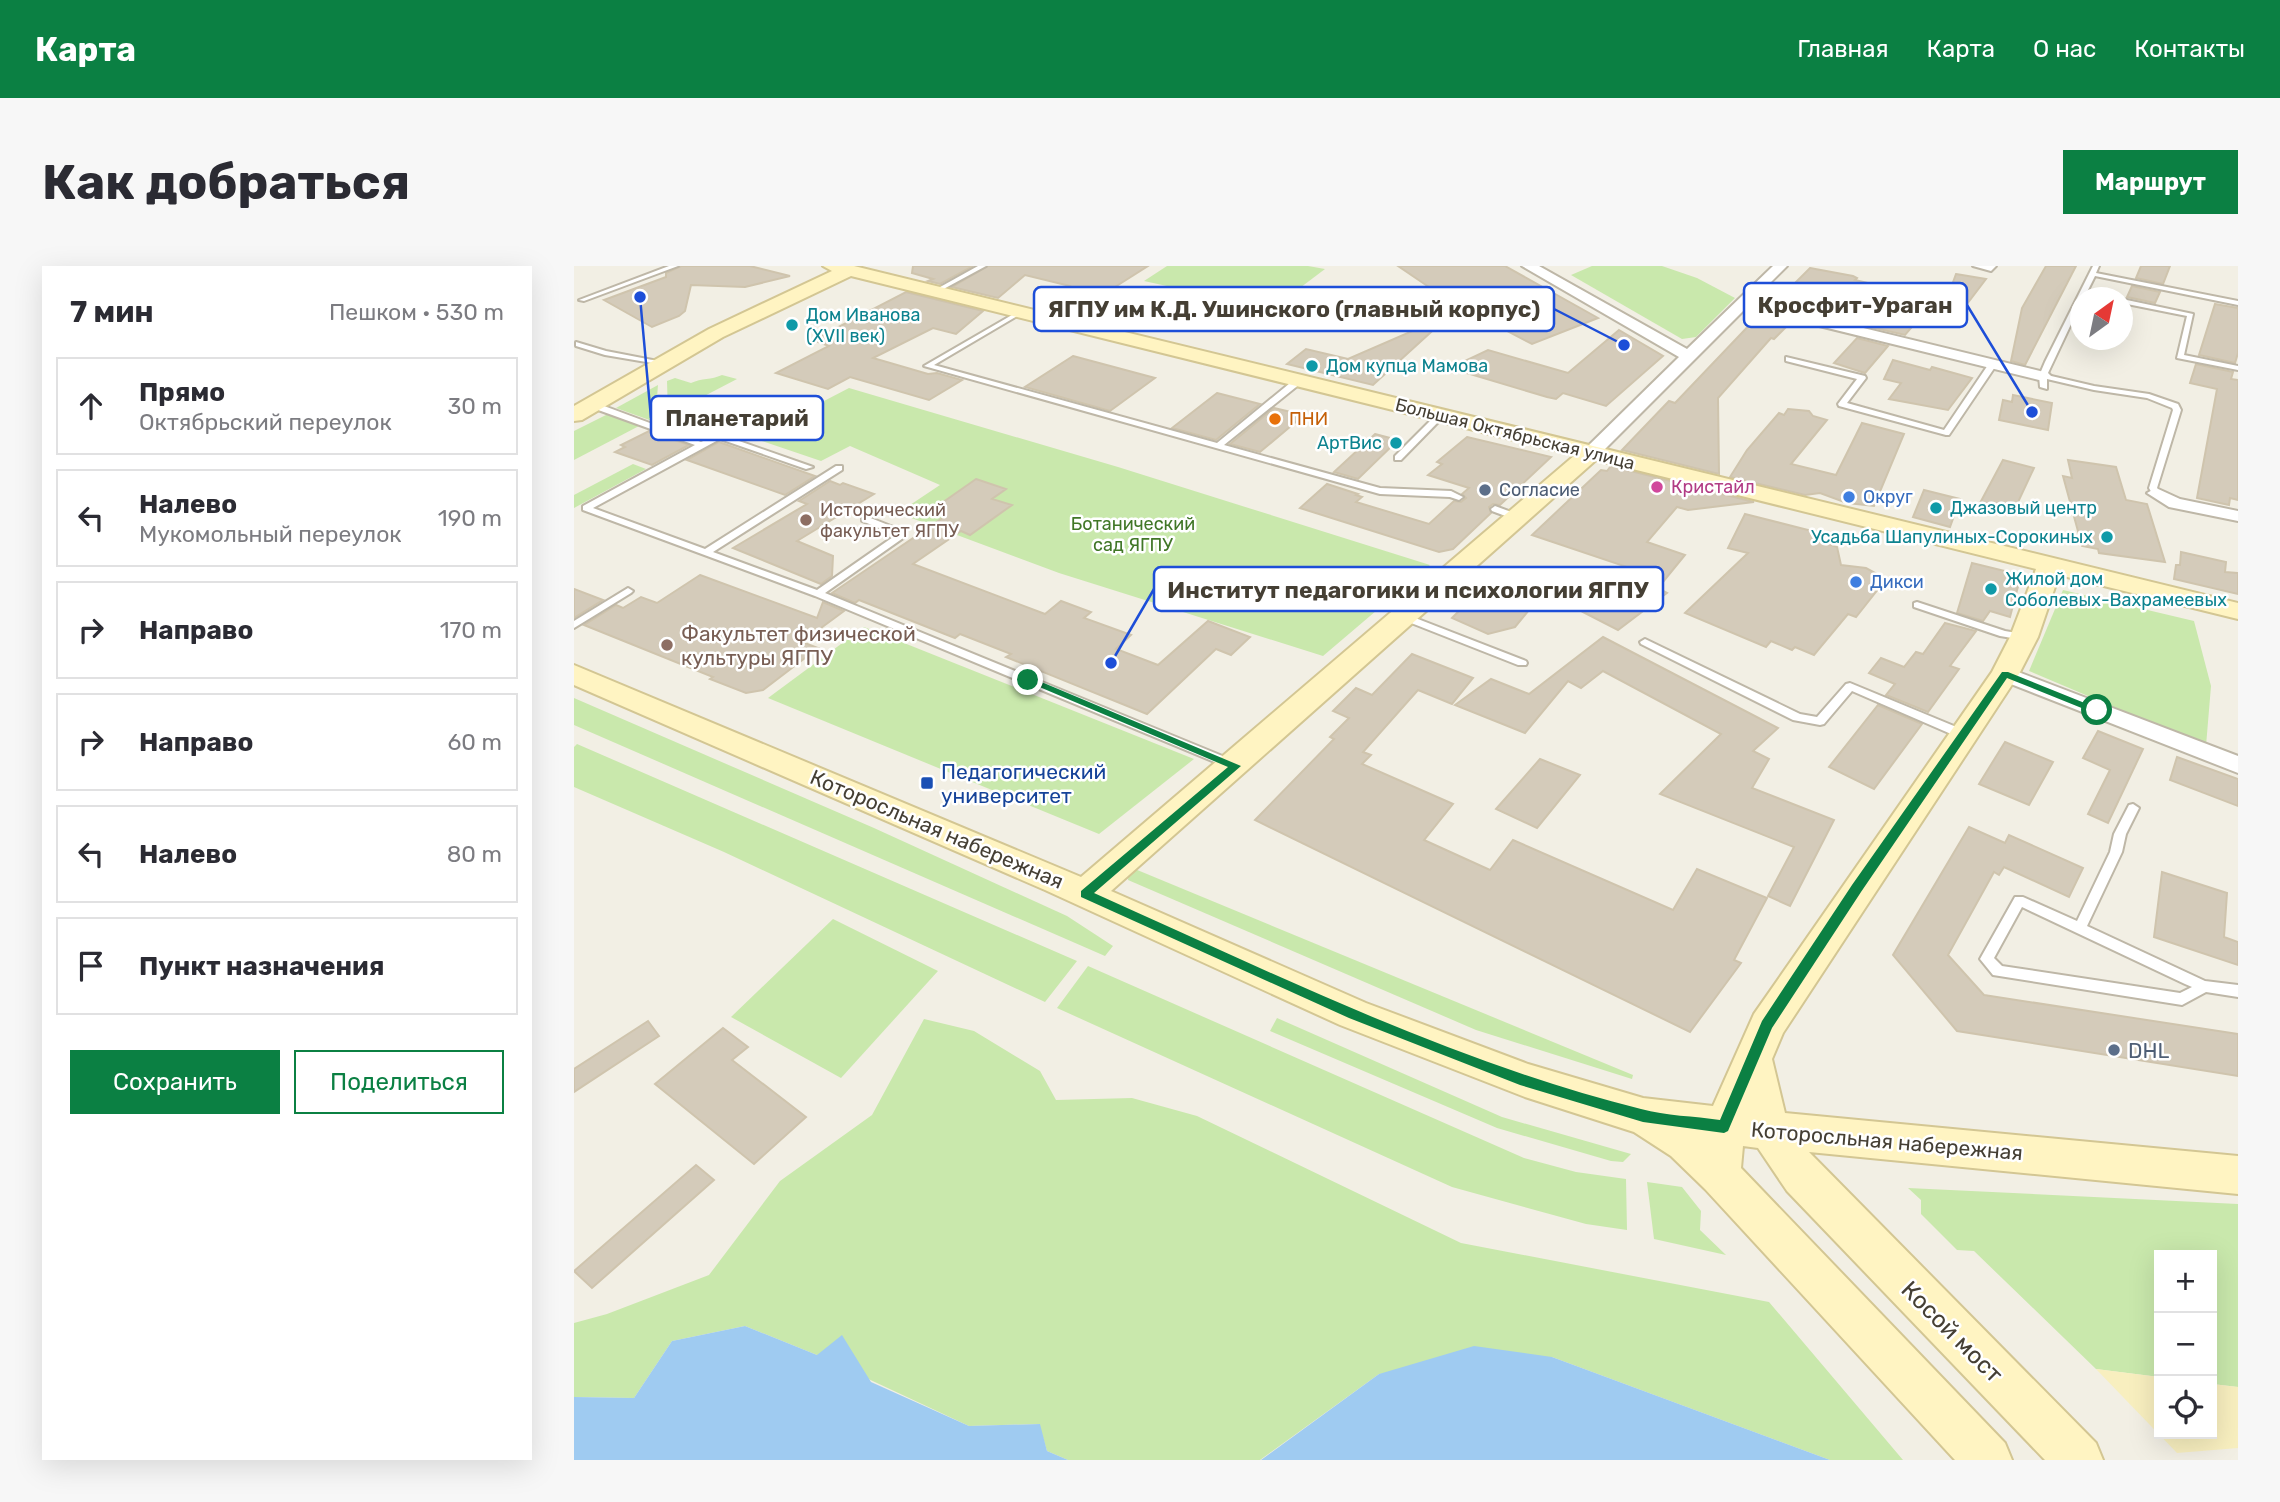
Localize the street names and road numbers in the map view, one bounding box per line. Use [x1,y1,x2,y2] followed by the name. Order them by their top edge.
[1393,394,1637,474] street label: Большая Октябрьская улица
[807,764,1067,894] street label: Которосльная набережная
[1750,1117,2024,1165] street label: Которосльная набережная
[1896,1276,2008,1388] street label: Косой мост

